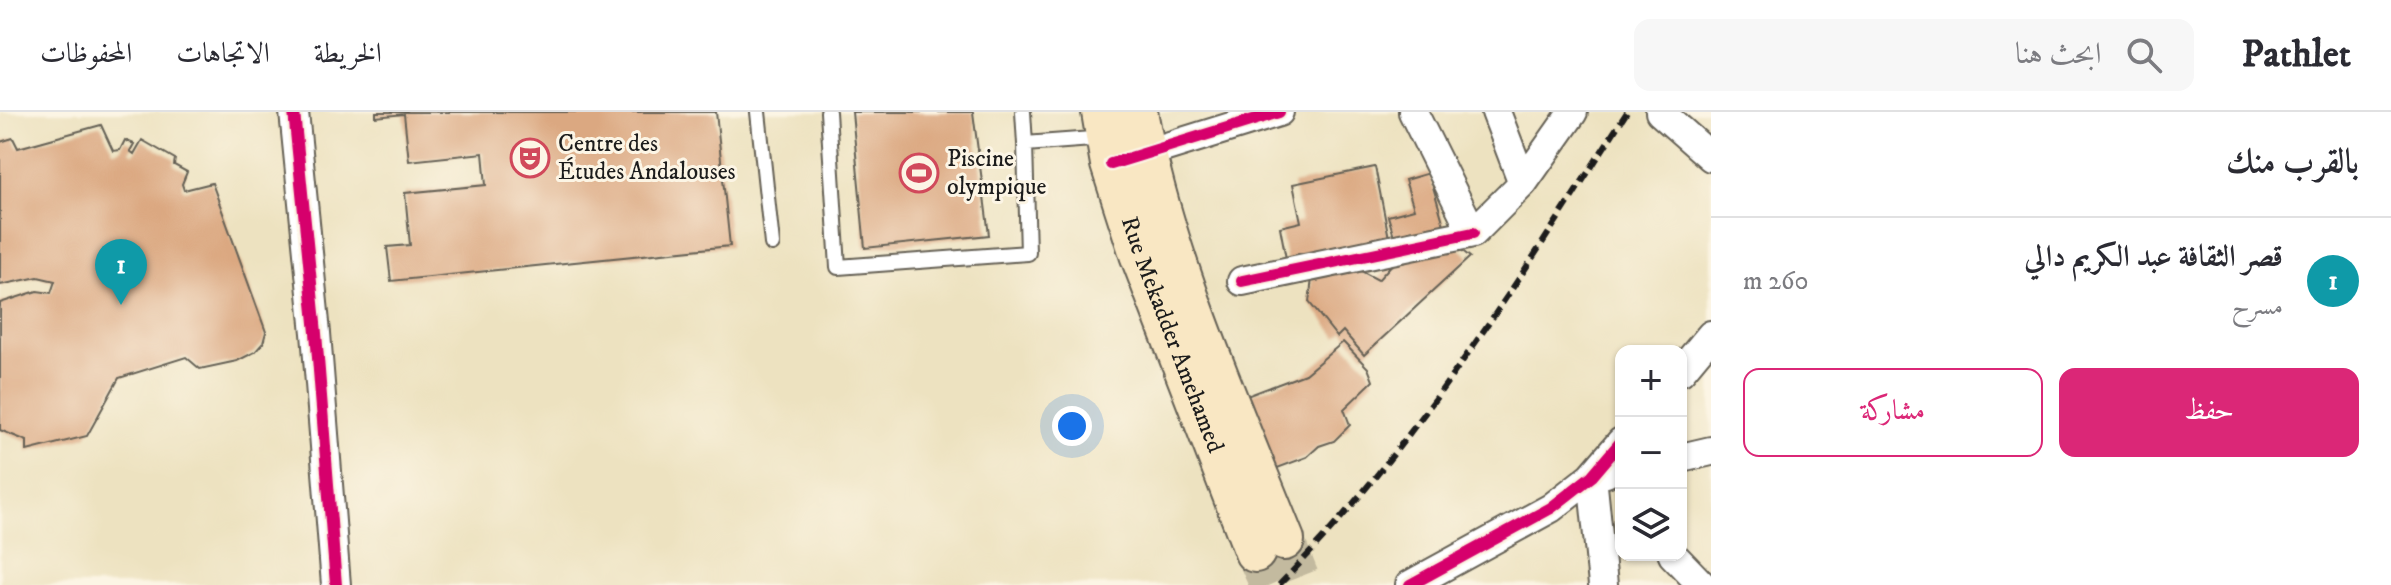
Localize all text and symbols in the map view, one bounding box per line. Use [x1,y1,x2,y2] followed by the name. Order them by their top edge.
[1634,19,2194,91] search box
[2242,31,2351,79] text: Pathlet
[2122,33,2166,77] icon: search
[40,36,132,71] text: المحفوظات
[176,36,270,71] text: الاتجاهات
[314,36,382,71] text: الخريطة
[2015,36,2102,73] text: ابحث هنا
[558,129,736,187] place label: Centre des Études Andalouses
[509,137,551,179] theatre icon: Centre des Études Andalouses
[2226,141,2359,183] text: بالقرب منك
[947,144,1047,202] place label: Piscine olympique
[898,152,940,194] sports icon: Piscine olympique
[1114,213,1230,457] street label: Rue Mekadder Amehamed
[95,239,147,305] pin: 1
[2024,239,2283,276] text: قصر الثقافة عبد الكريم دالي
[1743,265,1808,298] text: 260 m
[2328,265,2338,298] text: 1
[2231,290,2283,323] text: مسرح
[1615,345,1687,561] map controls
[1615,345,1687,417] button: +
[1743,368,2043,457] button: مشاركة
[2059,368,2359,457] button: حفظ
[1052,406,1092,446] your location
[1615,417,1687,489] button: −
[1615,489,1687,561] button: layers

